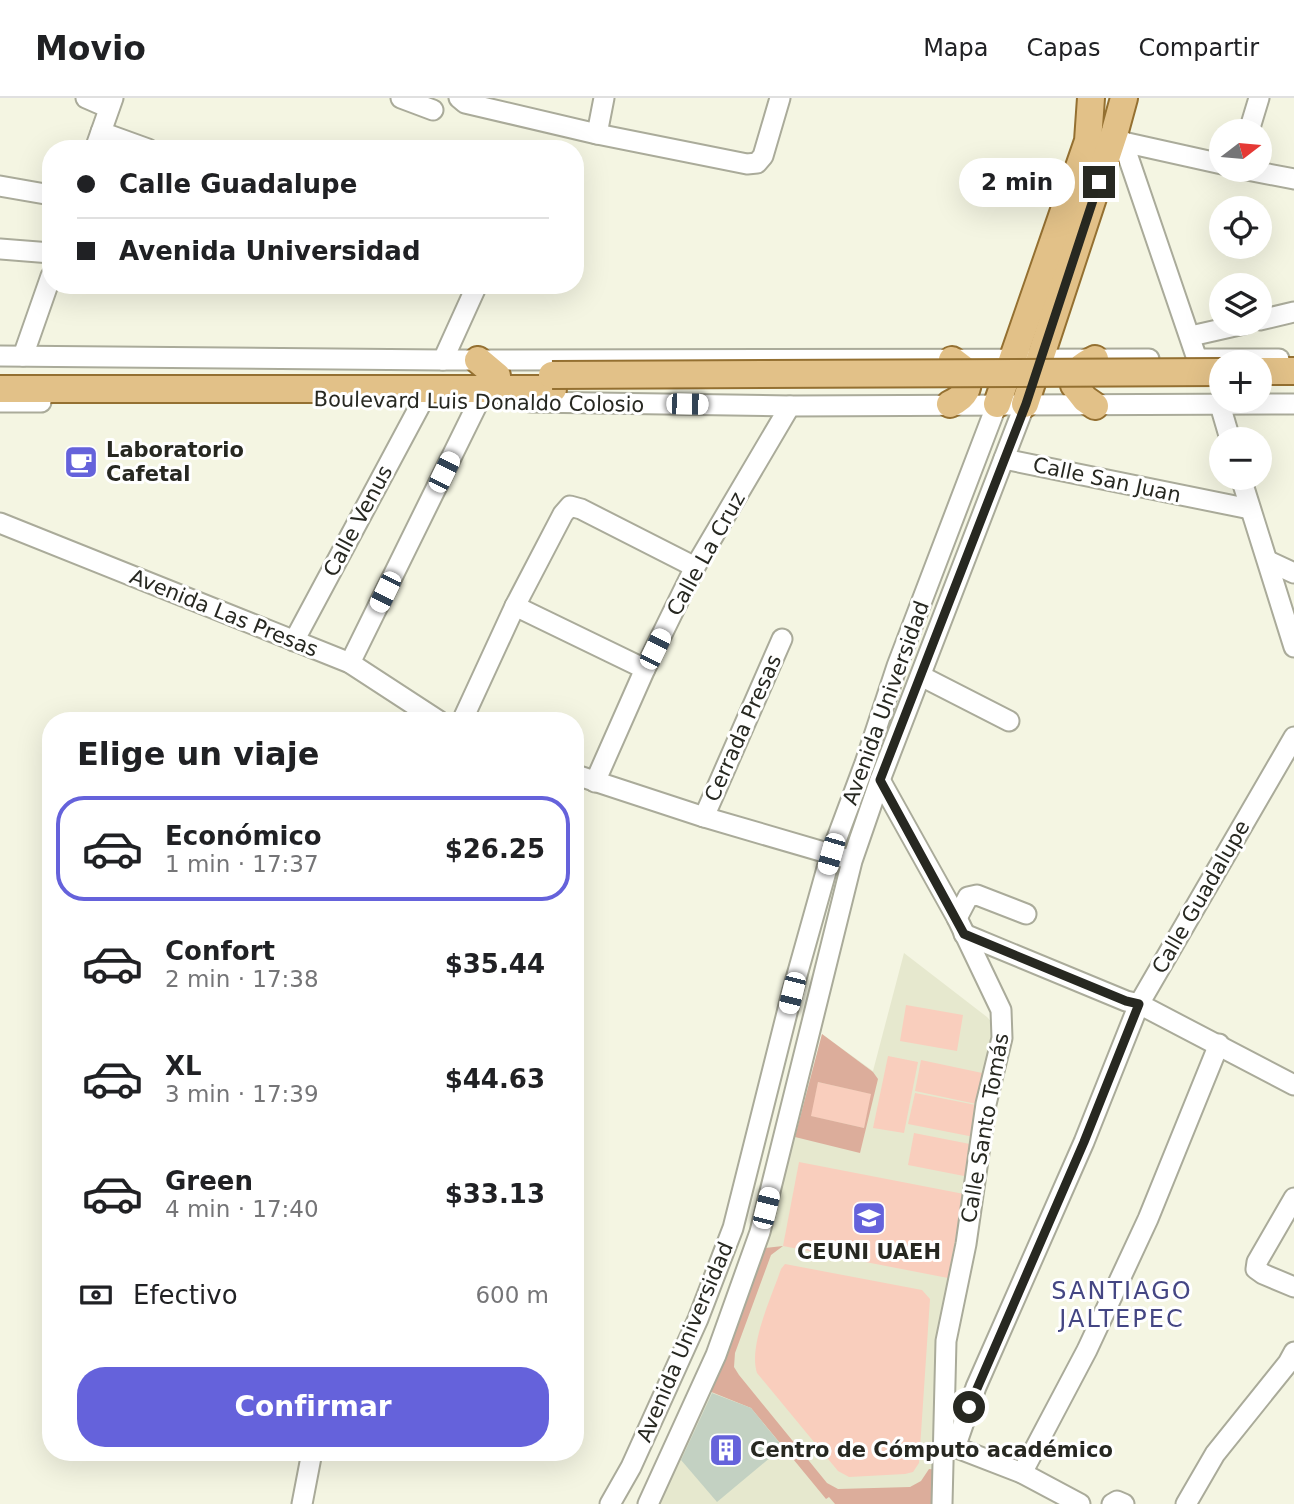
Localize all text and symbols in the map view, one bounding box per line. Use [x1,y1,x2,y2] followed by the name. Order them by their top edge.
[35,29,146,68] text: Movio
[923,34,989,62] text: Mapa
[1027,34,1100,62] text: Capas
[1138,34,1259,62] text: Compartir
[1209,119,1272,182] north arrow
[1209,119,1272,490] map controls
[959,158,1074,206] callout: 2 min
[1083,166,1115,198] route end
[119,169,357,199] text: Calle Guadalupe
[981,169,1053,195] text: 2 min
[1209,196,1272,259] button: locate
[119,236,421,266] text: Avenida Universidad
[1209,273,1272,336] button: layers
[1209,350,1272,413] button: +
[313,387,645,417] street label: Boulevard Luis Donaldo Colosio
[666,393,709,415] car
[1209,427,1272,490] button: −
[106,438,244,486] place label: Laboratorio Cafetal
[62,443,100,481] cafe icon: Laboratorio Cafetal
[426,449,463,495] car
[1031,453,1183,507] street label: Calle San Juan
[319,461,397,581] street label: Calle Venus
[662,488,750,620] street label: Calle La Cruz
[126,564,322,662] street label: Avenida Las Presas
[367,569,404,615] car
[838,598,934,808] street label: Avenida Universidad
[637,626,674,672] car
[700,651,786,805] street label: Cerrada Presas
[77,735,319,773] text: Elige un viaje
[1147,816,1255,978] street label: Calle Guadalupe
[81,817,144,880] icon: car
[165,821,322,851] text: Económico
[816,831,847,877] car
[445,834,545,864] text: $26.25
[165,851,319,877] text: 1 min · 17:37
[81,932,144,995] icon: car
[165,936,275,966] text: Confort
[445,949,545,979] text: $35.44
[165,966,319,992] text: 2 min · 17:38
[777,970,808,1016] car
[956,1031,1014,1225] street label: Calle Santo Tomás
[81,1047,144,1110] icon: car
[165,1051,202,1081] text: XL
[445,1064,545,1094] text: $44.63
[165,1081,319,1107] text: 3 min · 17:39
[81,1162,144,1225] icon: car
[165,1166,253,1196] text: Green
[445,1179,545,1209] text: $33.13
[751,1185,782,1231] car
[165,1196,319,1222] text: 4 min · 17:40
[850,1199,888,1237] school or university icon: CEUNI UAEH
[632,1238,738,1446] street label: Avenida Universidad
[797,1240,941,1264] place label: CEUNI UAEH
[77,1276,115,1314] icon: cash
[1051,1277,1193,1333] district label: SANTIAGO JALTEPEC
[133,1280,238,1310] text: Efectivo
[475,1282,549,1308] text: 600 m
[77,1367,549,1447] button: Confirmar
[953,1391,985,1423] route start
[707,1431,745,1469] building icon: Centro de Cómputo académico
[750,1438,1113,1462] place label: Centro de Cómputo académico

